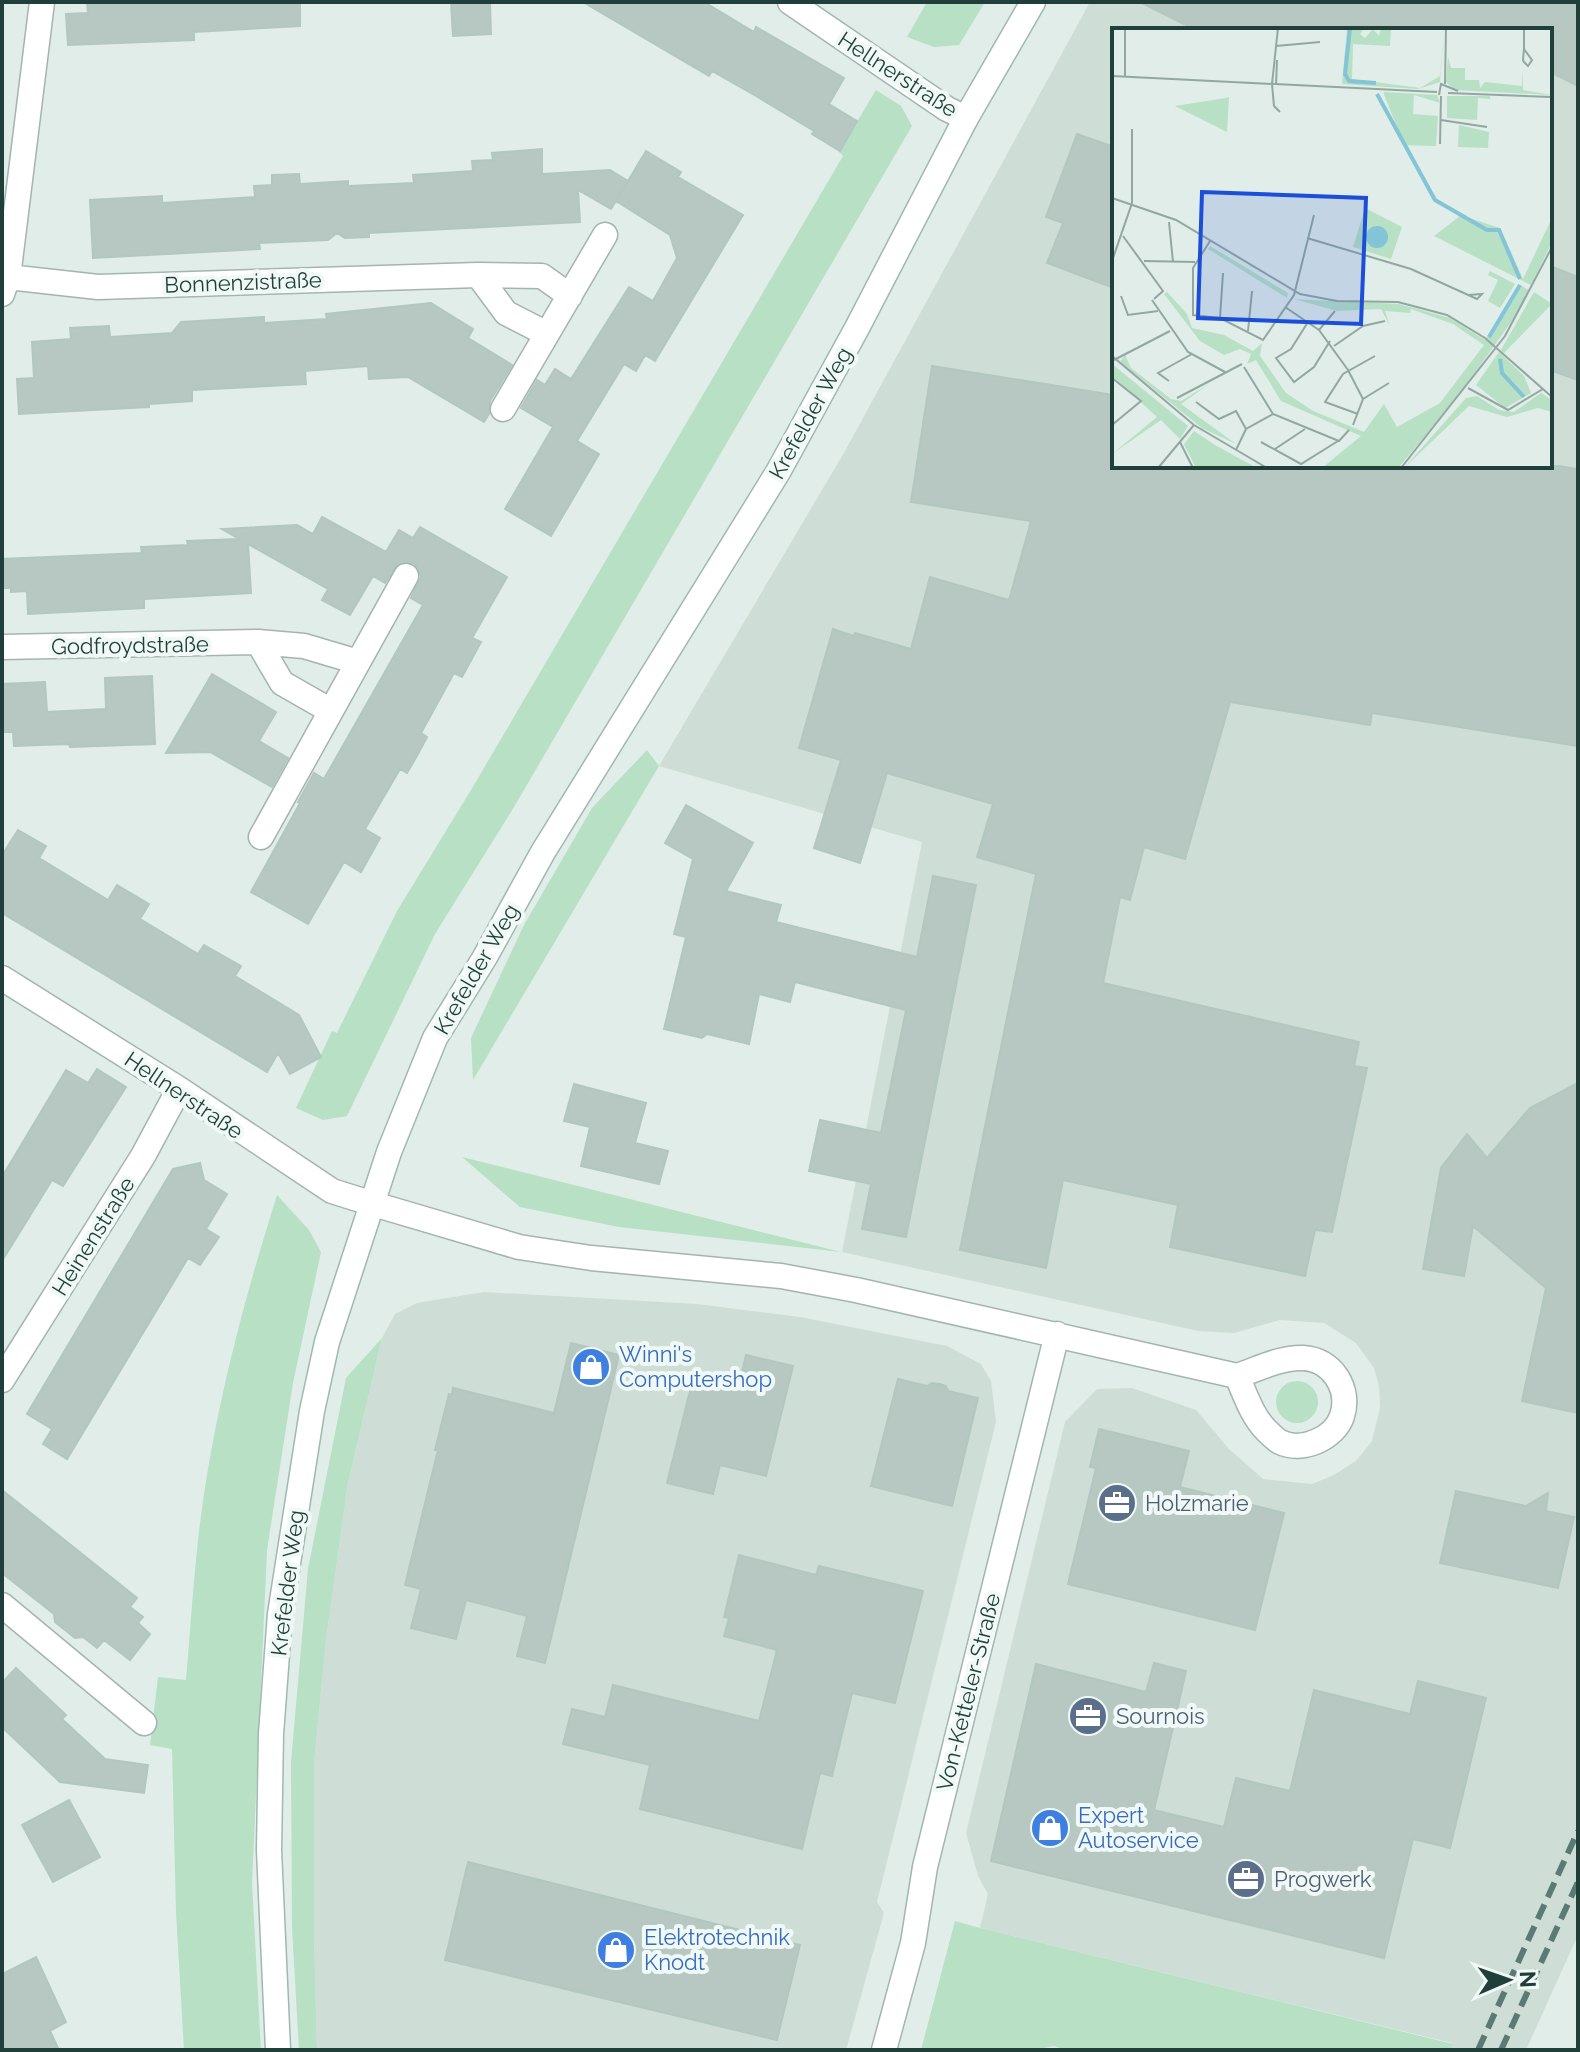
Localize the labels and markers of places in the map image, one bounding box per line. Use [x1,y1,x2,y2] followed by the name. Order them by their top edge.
[619,1341,772,1392] place label: Winni's Computershop
[570,1346,612,1388] shop icon: Winni's Computershop
[1096,1482,1138,1524] office icon: Holzmarie
[1145,1490,1249,1516] place label: Holzmarie
[1067,1695,1109,1737] office icon: Sournois
[1116,1703,1205,1729] place label: Sournois
[1078,1802,1199,1853] place label: Expert Autoservice
[1029,1807,1071,1849] shop icon: Expert Autoservice
[1225,1858,1267,1900] office icon: Progwerk
[1274,1866,1372,1892] place label: Progwerk
[644,1924,790,1975] place label: Elektrotechnik Knodt
[595,1929,637,1971] shop icon: Elektrotechnik Knodt

